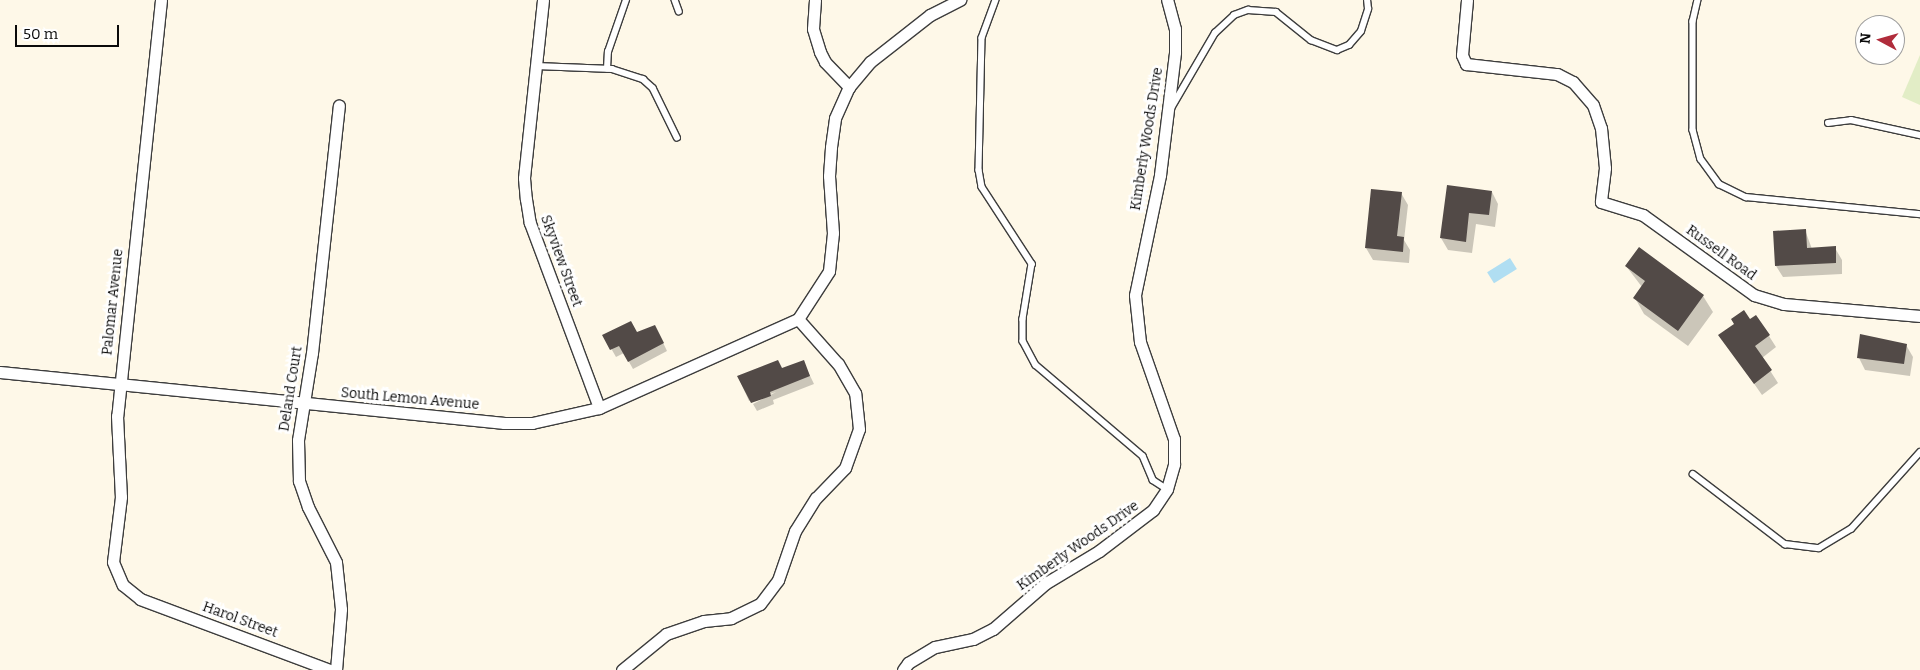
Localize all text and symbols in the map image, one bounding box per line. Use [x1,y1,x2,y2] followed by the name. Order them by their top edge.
[18,15,121,47] scale bar
[1855,15,1905,65] north arrow
[23,25,58,43] text: 50 m
[1857,32,1875,45] text: N
[1127,66,1167,212] street label: Kimberly Woods Drive
[537,213,585,309] street label: Skyview Street
[1683,222,1759,284] street label: Russell Road
[99,248,127,356] street label: Palomar Avenue
[276,345,306,433] street label: Deland Court
[340,385,480,413] street label: South Lemon Avenue
[1014,498,1142,594] street label: Kimberly Woods Drive
[200,599,280,641] street label: Harol Street

